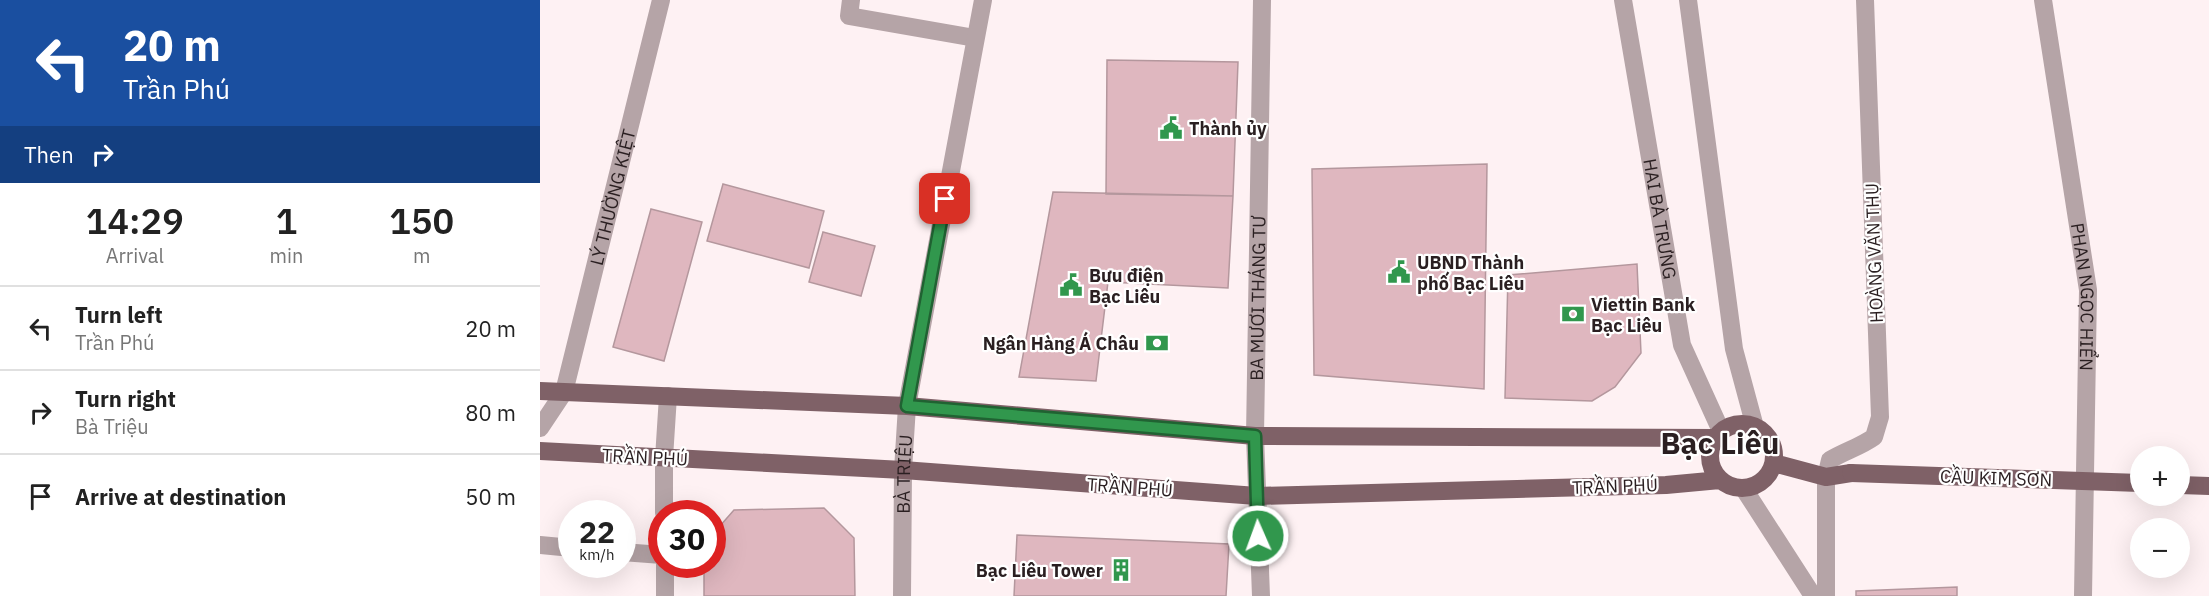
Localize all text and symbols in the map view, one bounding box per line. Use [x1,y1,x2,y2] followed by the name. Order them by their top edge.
[123,18,221,73] text: 20 m
[24,24,102,102] icon: left
[123,71,230,106] text: Trần Phú
[1158,115,1184,141] public building icon: Thành ủy
[1189,117,1267,140] place label: Thành ủy
[584,127,640,268] street label: LÝ THƯỜNG KIỆT
[86,138,119,171] icon: right
[24,140,74,169] text: Then
[1639,157,1682,281] street label: HAI BÀ TRƯNG
[919,173,970,224] pin
[928,182,961,215] icon: arrive
[1860,183,1888,323] street label: HOÀNG VĂN THỤ
[86,197,184,244] text: 14:29
[276,197,297,244] text: 1
[389,197,454,244] text: 150
[1244,215,1270,381] street label: BA MƯƠI THÁNG TƯ
[2066,221,2101,371] street label: PHAN NGỌC HIỂN
[106,242,164,269] text: Arrival
[270,242,303,269] text: min
[413,242,430,269] text: m
[1417,251,1524,295] place label: UBND Thành phố Bạc Liêu
[1386,259,1412,285] public building icon: UBND Thành phố Bạc Liêu
[1089,264,1164,308] place label: Bưu điện Bạc Liêu
[1058,272,1084,298] public building icon: Bưu điện Bạc Liêu
[1591,293,1696,337] place label: Viettin Bank Bạc Liêu
[75,300,163,329] text: Turn left
[1560,301,1586,327] bank icon: Viettin Bank Bạc Liêu
[24,312,57,345] icon: left
[465,314,516,343] text: 20 m
[75,329,154,356] text: Trần Phú
[1144,330,1170,356] bank icon: Ngân Hàng Á Châu
[983,331,1139,355] place label: Ngân Hàng Á Châu
[75,384,176,413] text: Turn right
[24,396,57,429] icon: right
[465,398,516,427] text: 80 m
[75,413,149,440] text: Bà Triệu
[1661,423,1779,462] district label: Bạc Liêu
[891,434,917,514] street label: BÀ TRIỆU
[601,440,689,471] street label: TRẦN PHÚ
[2130,446,2190,578] map controls
[2130,446,2190,506] button: +
[1939,462,2053,491] street label: CẦU KIM SƠN
[1086,470,1174,501] street label: TRẦN PHÚ
[1571,470,1658,499] street label: TRẦN PHÚ
[24,480,57,513] icon: arrive
[75,482,286,511] text: Arrive at destination
[465,482,516,511] text: 50 m
[648,500,726,578] speed limit sign: 30
[1226,504,1290,568] position arrow
[579,512,615,551] text: 22
[2130,518,2190,578] button: −
[579,545,615,564] text: km/h
[1108,557,1134,583] building icon: Bạc Liêu Tower
[976,559,1103,582] place label: Bạc Liêu Tower

